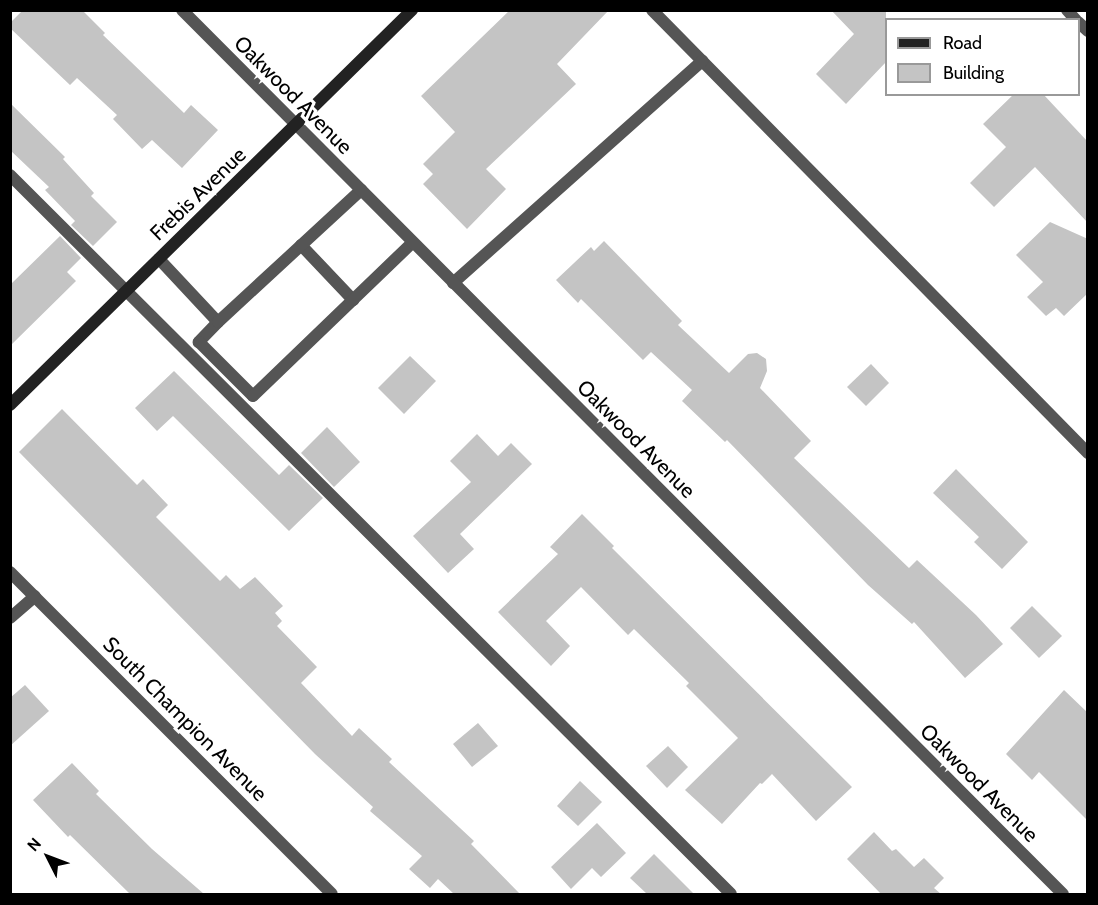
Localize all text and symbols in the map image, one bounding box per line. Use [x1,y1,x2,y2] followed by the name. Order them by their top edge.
[885,18,1080,96] legend
[229,31,357,159] street label: Oakwood Avenue
[943,32,982,54] text: Road
[943,62,1004,84] text: Building
[145,142,251,246] street label: Frebis Avenue
[572,375,700,503] street label: Oakwood Avenue
[98,632,272,806] street label: South Champion Avenue
[915,719,1043,847] street label: Oakwood Avenue
[18,827,78,887] north arrow
[23,834,45,855] text: N

